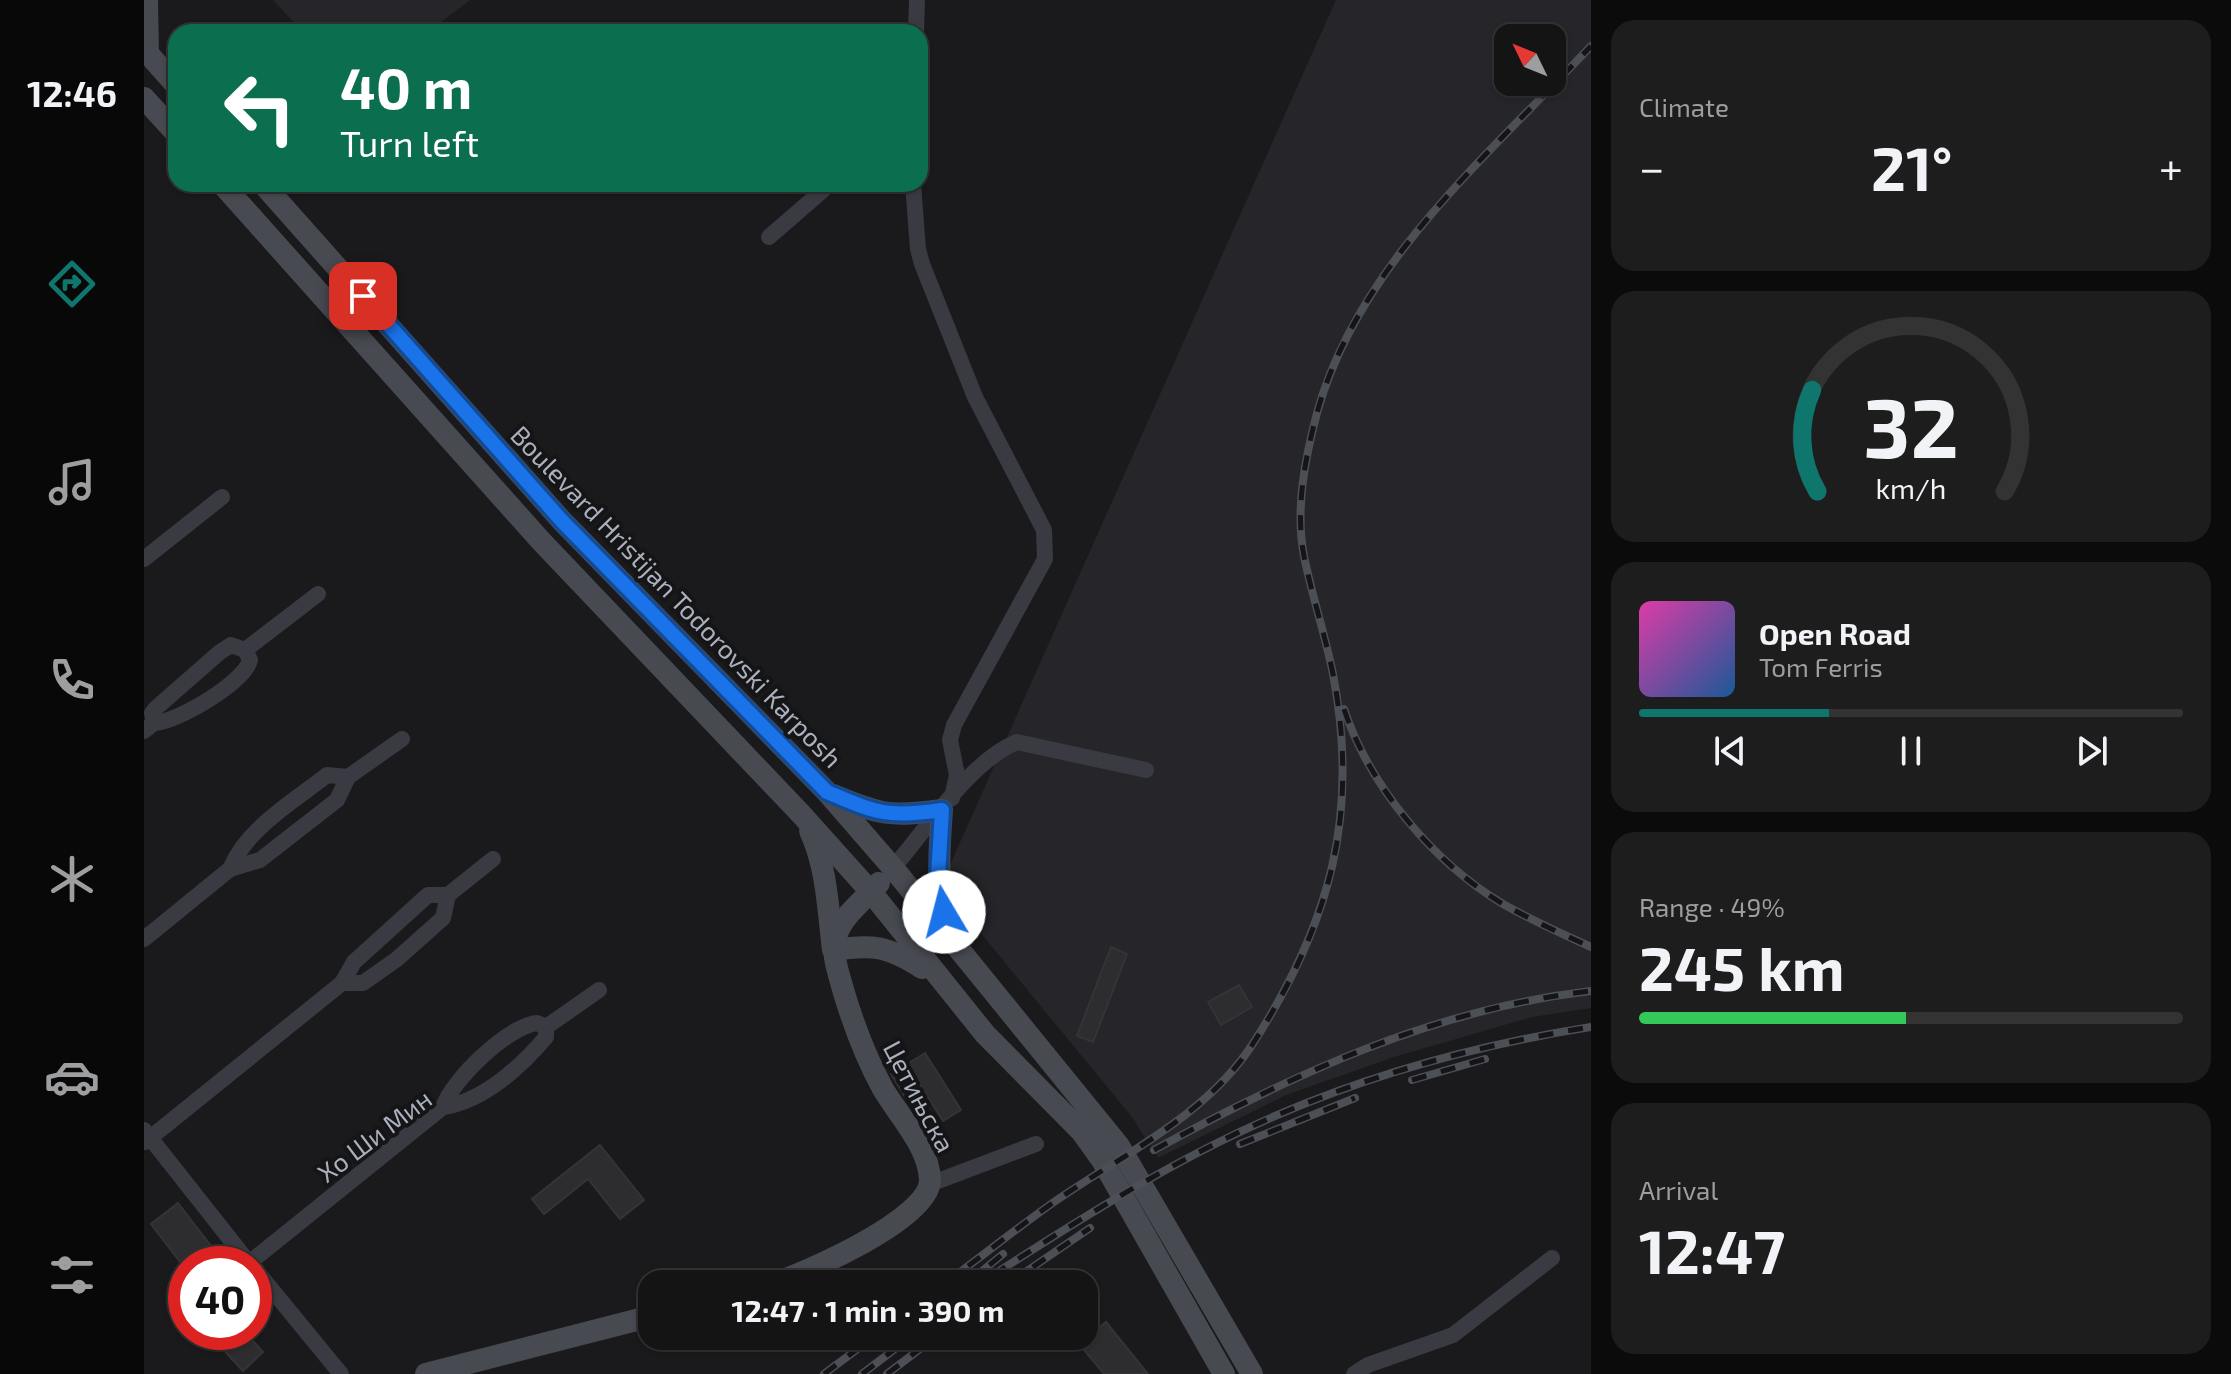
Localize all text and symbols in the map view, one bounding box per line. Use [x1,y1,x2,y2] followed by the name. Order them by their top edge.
[1494,24,1566,96] north arrow
[1494,24,1566,96] map controls
[340,53,472,120] text: 40 m
[208,56,312,160] icon: left
[27,71,117,114] text: 12:46
[1639,91,1729,122] text: Climate
[340,121,479,164] text: Turn left
[1871,131,1952,203] text: 21°
[1639,140,1665,193] text: −
[2159,140,2183,193] text: +
[44,256,100,312] icon: directions
[329,262,397,330] pin
[341,274,385,318] icon: arrive
[1863,375,1959,475] text: 32
[505,419,849,773] street label: Boulevard Hristijan Todorovski Karposh
[44,454,100,510] icon: music
[1876,470,1946,505] text: km/h
[1759,615,1911,651] text: Open Road
[1759,651,1883,682] text: Tom Ferris
[44,652,100,708] icon: phone
[1708,729,1752,773] icon: previous
[1889,729,1933,773] icon: pause
[2070,729,2114,773] icon: next
[44,851,100,907] icon: climate
[902,870,986,954] position arrow
[1639,891,1785,922] text: Range · 49%
[1639,931,1845,1003] text: 245 km
[878,1035,962,1157] street label: Цетињска
[44,1049,100,1105] icon: car
[311,1082,437,1188] street label: Хо Ши Мин
[1639,1174,1718,1205] text: Arrival
[1639,1214,1785,1286] text: 12:47
[168,1246,272,1350] speed limit sign: 40
[44,1247,100,1303] icon: filters
[732,1292,1004,1328] text: 12:47 · 1 min · 390 m

